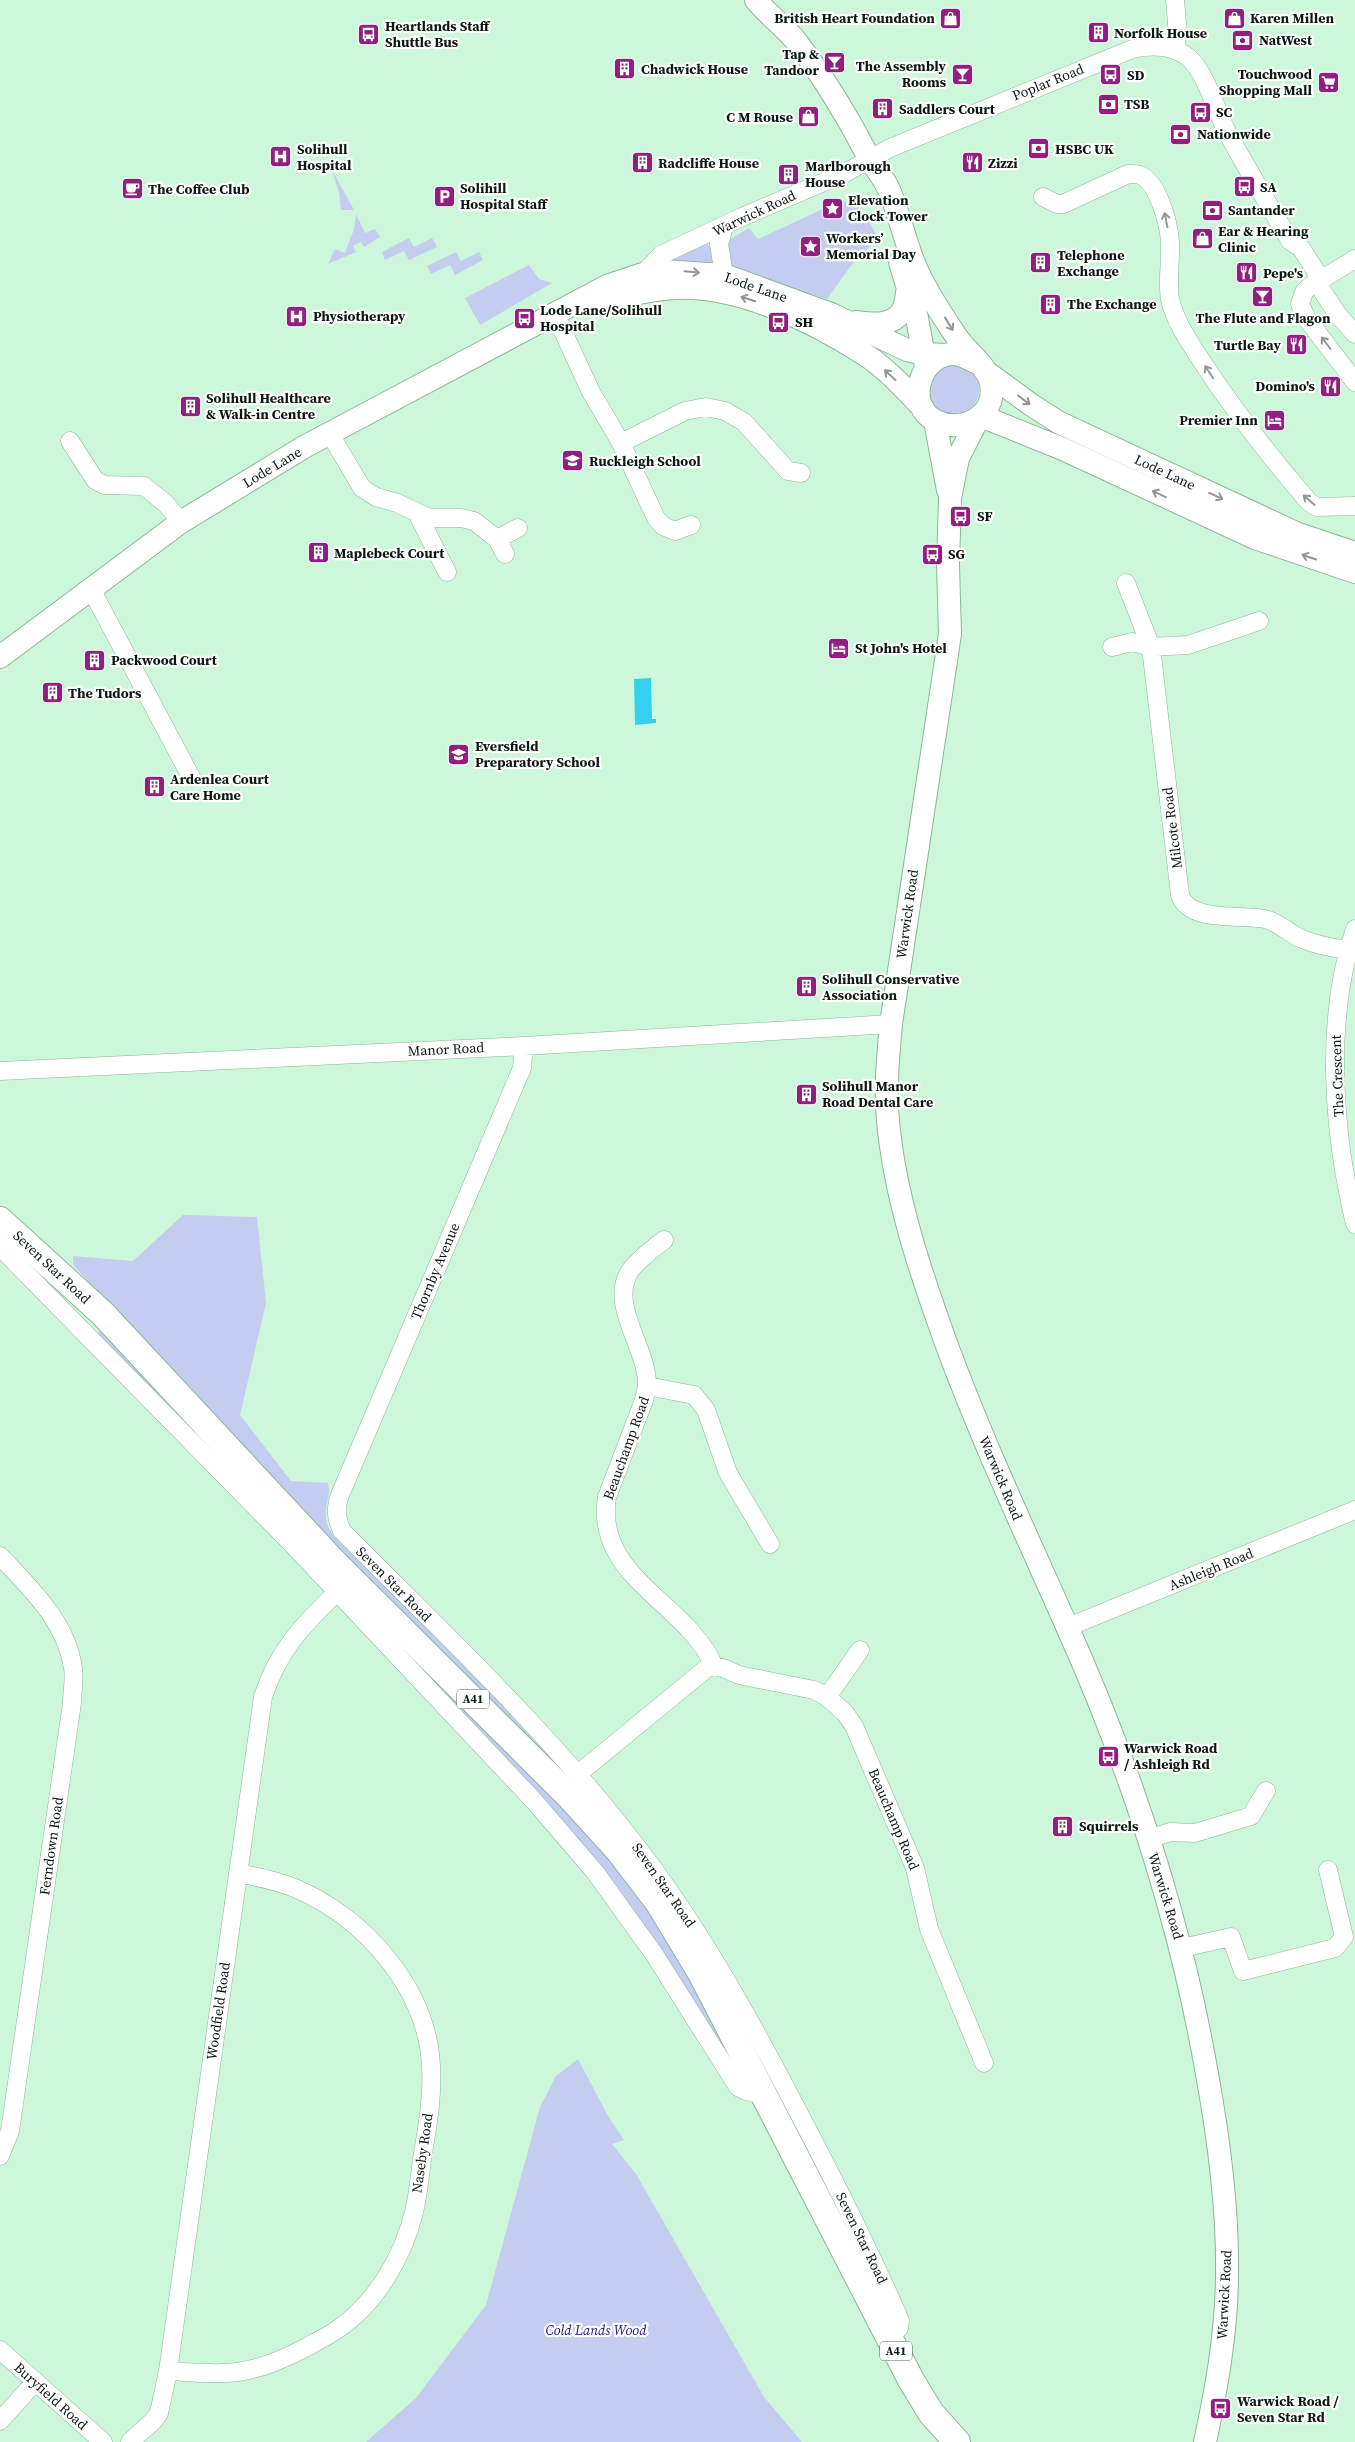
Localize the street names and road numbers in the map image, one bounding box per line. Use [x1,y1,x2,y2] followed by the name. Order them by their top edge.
[1009,59,1087,105] street label: Poplar Road
[709,185,799,241] street label: Warwick Road
[722,267,790,307] street label: Lode Lane
[239,442,305,492] street label: Lode Lane
[1131,449,1199,495] street label: Lode Lane
[1157,786,1187,870] street label: Milcote Road
[891,868,923,960] street label: Warwick Road
[1326,1034,1348,1117] street label: The Crescent
[407,1037,485,1061] street label: Manor Road
[406,1220,464,1322] street label: Thornby Avenue
[9,1226,95,1308] street label: Seven Star Road
[598,1393,654,1502] street label: Beauchamp Road
[974,1433,1028,1523] street label: Warwick Road
[352,1542,436,1626] street label: Seven Star Road
[1166,1543,1256,1595] street label: Ashleigh Road
[457,1690,489,1708] road number: A41
[864,1765,924,1873] street label: Beauchamp Road
[34,1796,68,1896] street label: Ferndown Road
[627,1839,701,1931] street label: Seven Star Road
[1143,1850,1189,1942] street label: Warwick Road
[201,1961,235,2061] street label: Woodfield Road
[407,2112,438,2194] street label: Naseby Road
[831,2189,893,2287] street label: Seven Star Road
[1212,2250,1236,2340] street label: Warwick Road
[880,2342,912,2360] road number: A41
[10,2358,92,2434] street label: Buryfield Road

